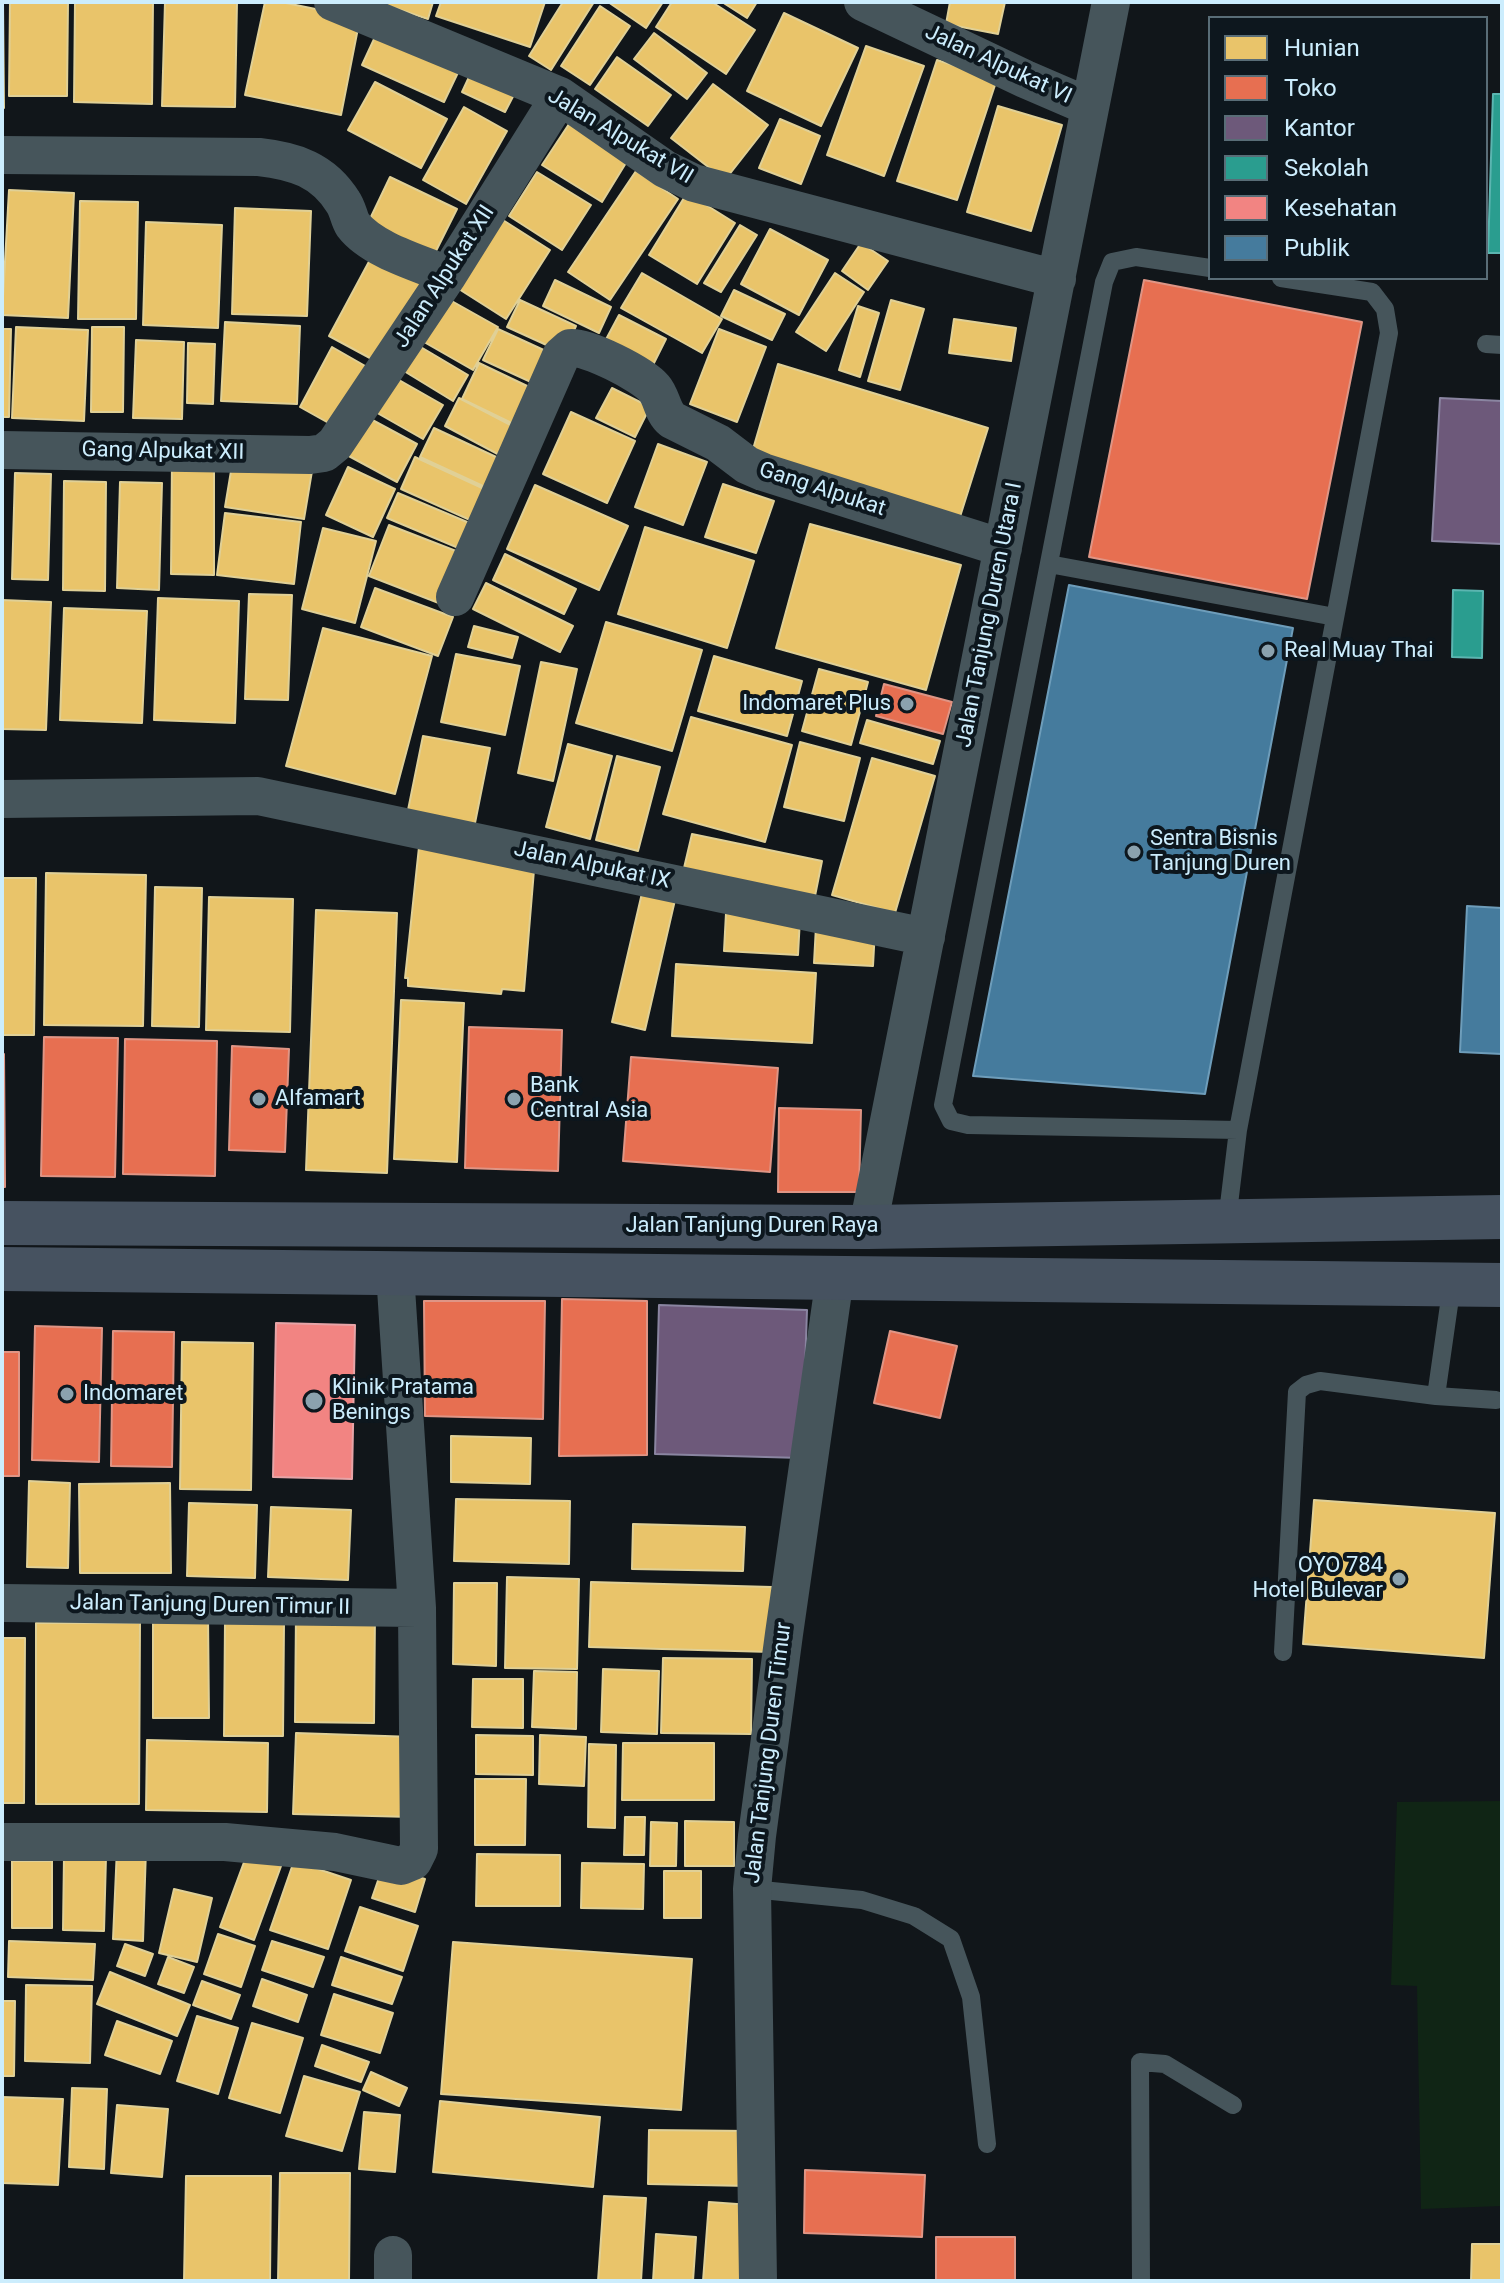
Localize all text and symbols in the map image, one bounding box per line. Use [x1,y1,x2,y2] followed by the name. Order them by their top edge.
[1208,16,1488,280] legend
[920,19,1076,111] street label: Jalan Alpukat VI
[1284,34,1360,62] text: Hunian
[1284,74,1337,102] text: Toko
[543,83,697,191] street label: Jalan Alpukat VII
[1284,114,1355,142] text: Kantor
[1284,154,1369,182] text: Sekolah
[1284,194,1397,222] text: Kesehatan
[389,201,501,353] street label: Jalan Alpukat XII
[1284,234,1350,262] text: Publik
[81,437,245,467] street label: Gang Alpukat XII
[755,457,889,523] street label: Gang Alpukat
[951,480,1029,750] street label: Jalan Tanjung Duren Utara I
[1284,638,1434,664] place label: Real Muay Thai
[1259,642,1277,660] marker: Real Muay Thai
[742,691,891,717] place label: Indomaret Plus
[898,695,916,713] marker: Indomaret Plus
[1150,826,1291,878] place label: Sentra Bisnis Tanjung Duren
[512,837,672,895] street label: Jalan Alpukat IX
[1125,843,1143,861] marker: Sentra Bisnis Tanjung Duren
[530,1073,648,1124] place label: Bank Central Asia
[275,1086,361,1112] place label: Alfamart
[250,1090,268,1108] marker: Alfamart
[505,1090,523,1108] marker: Bank Central Asia
[625,1213,879,1239] street label: Jalan Tanjung Duren Raya
[332,1375,474,1426] place label: Klinik Pratama Benings
[83,1381,183,1407] place label: Indomaret
[58,1385,76,1403] marker: Indomaret
[303,1390,325,1412] marker: Klinik Pratama Benings
[1252,1553,1383,1604] place label: OYO 784 Hotel Bulevar
[1390,1570,1408,1588] marker: OYO 784 Hotel Bulevar
[70,1590,350,1622] street label: Jalan Tanjung Duren Timur II
[740,1621,798,1885] street label: Jalan Tanjung Duren Timur

